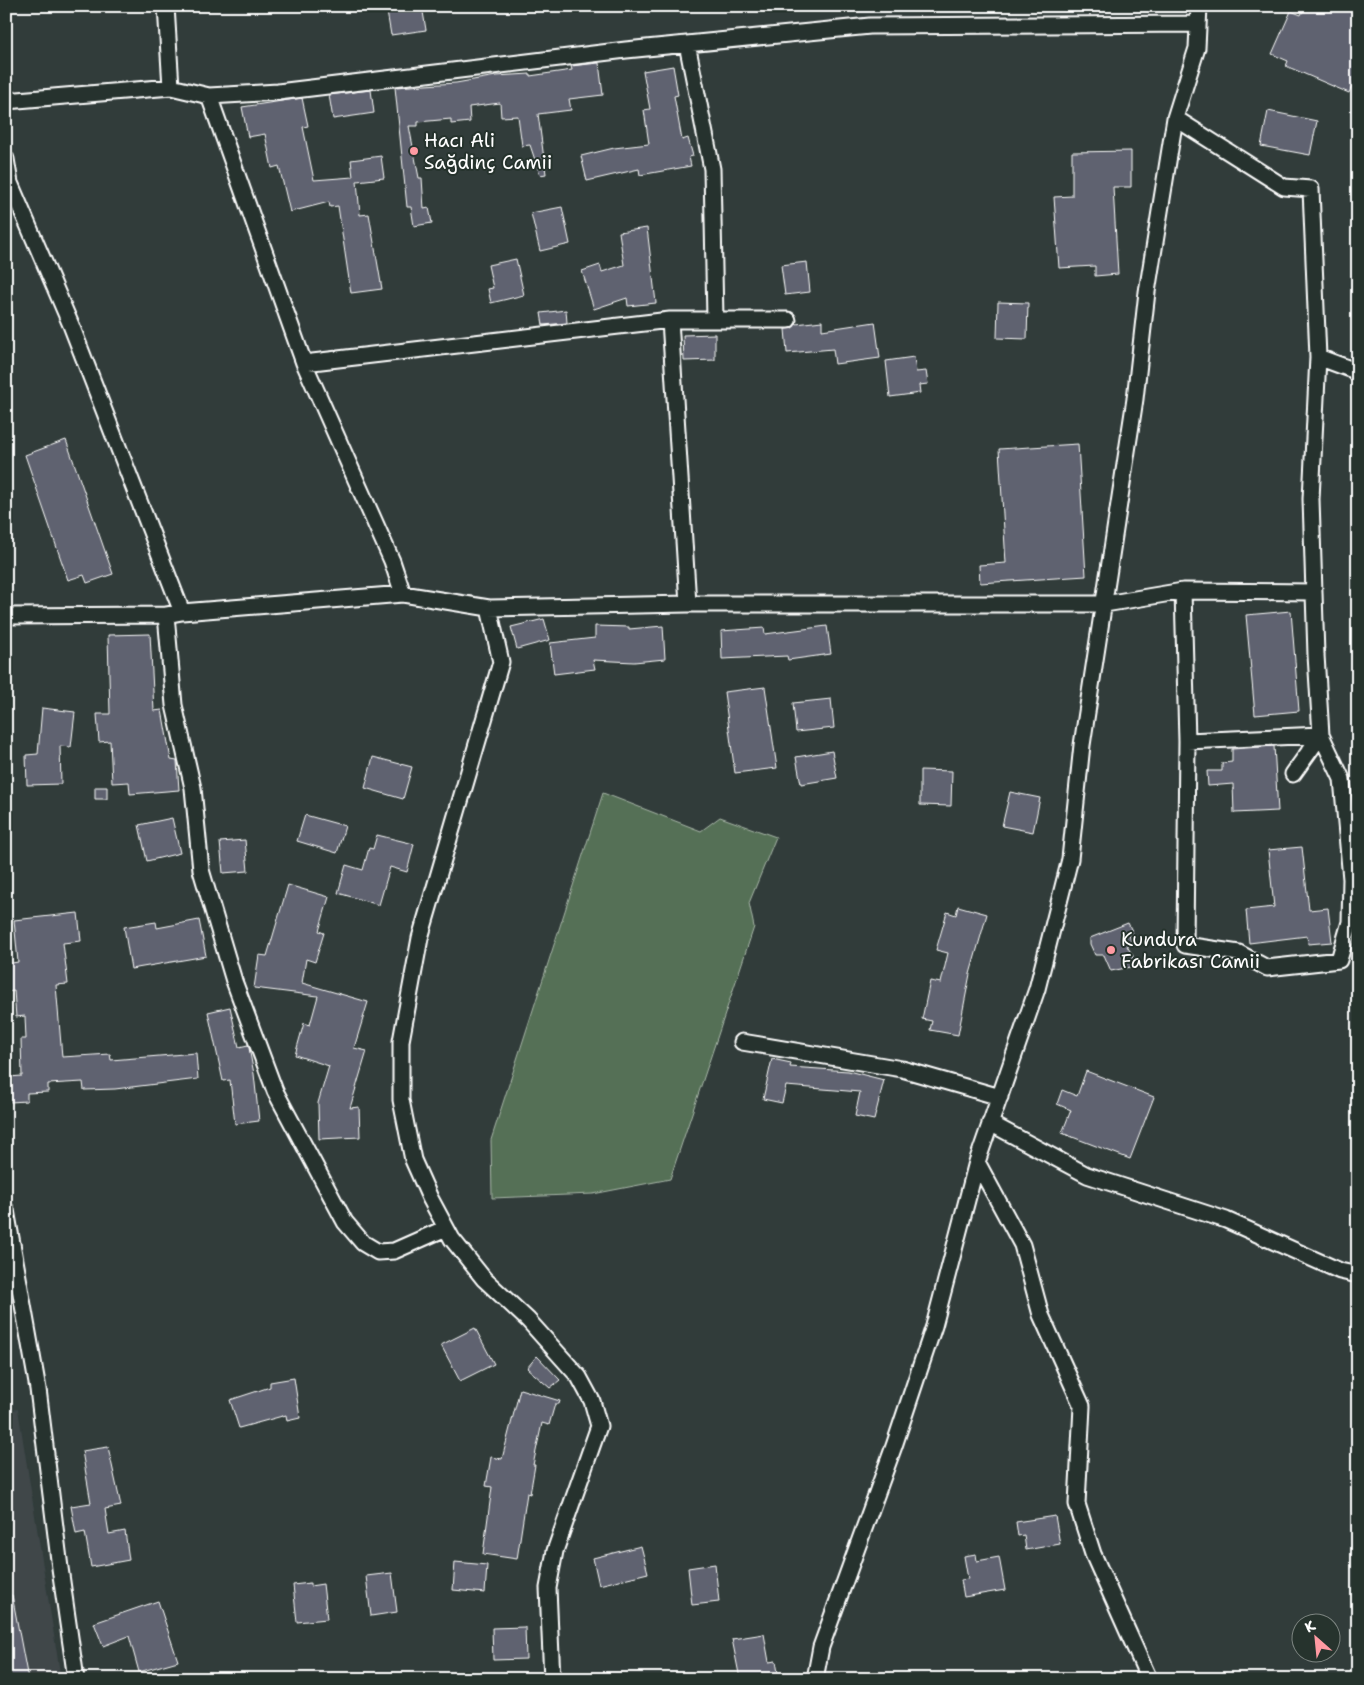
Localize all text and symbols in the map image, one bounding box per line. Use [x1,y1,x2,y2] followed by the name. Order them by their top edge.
[424,128,552,175] place label: Hacı Ali Sağdinç Camii
[408,145,420,157] marker: Hacı Ali Sağdinç Camii
[1121,927,1260,974] place label: Kundura Fabrikası Camii
[1105,944,1117,956] marker: Kundura Fabrikası Camii
[1292,1612,1342,1662] north arrow
[1302,1616,1319,1637] text: K

